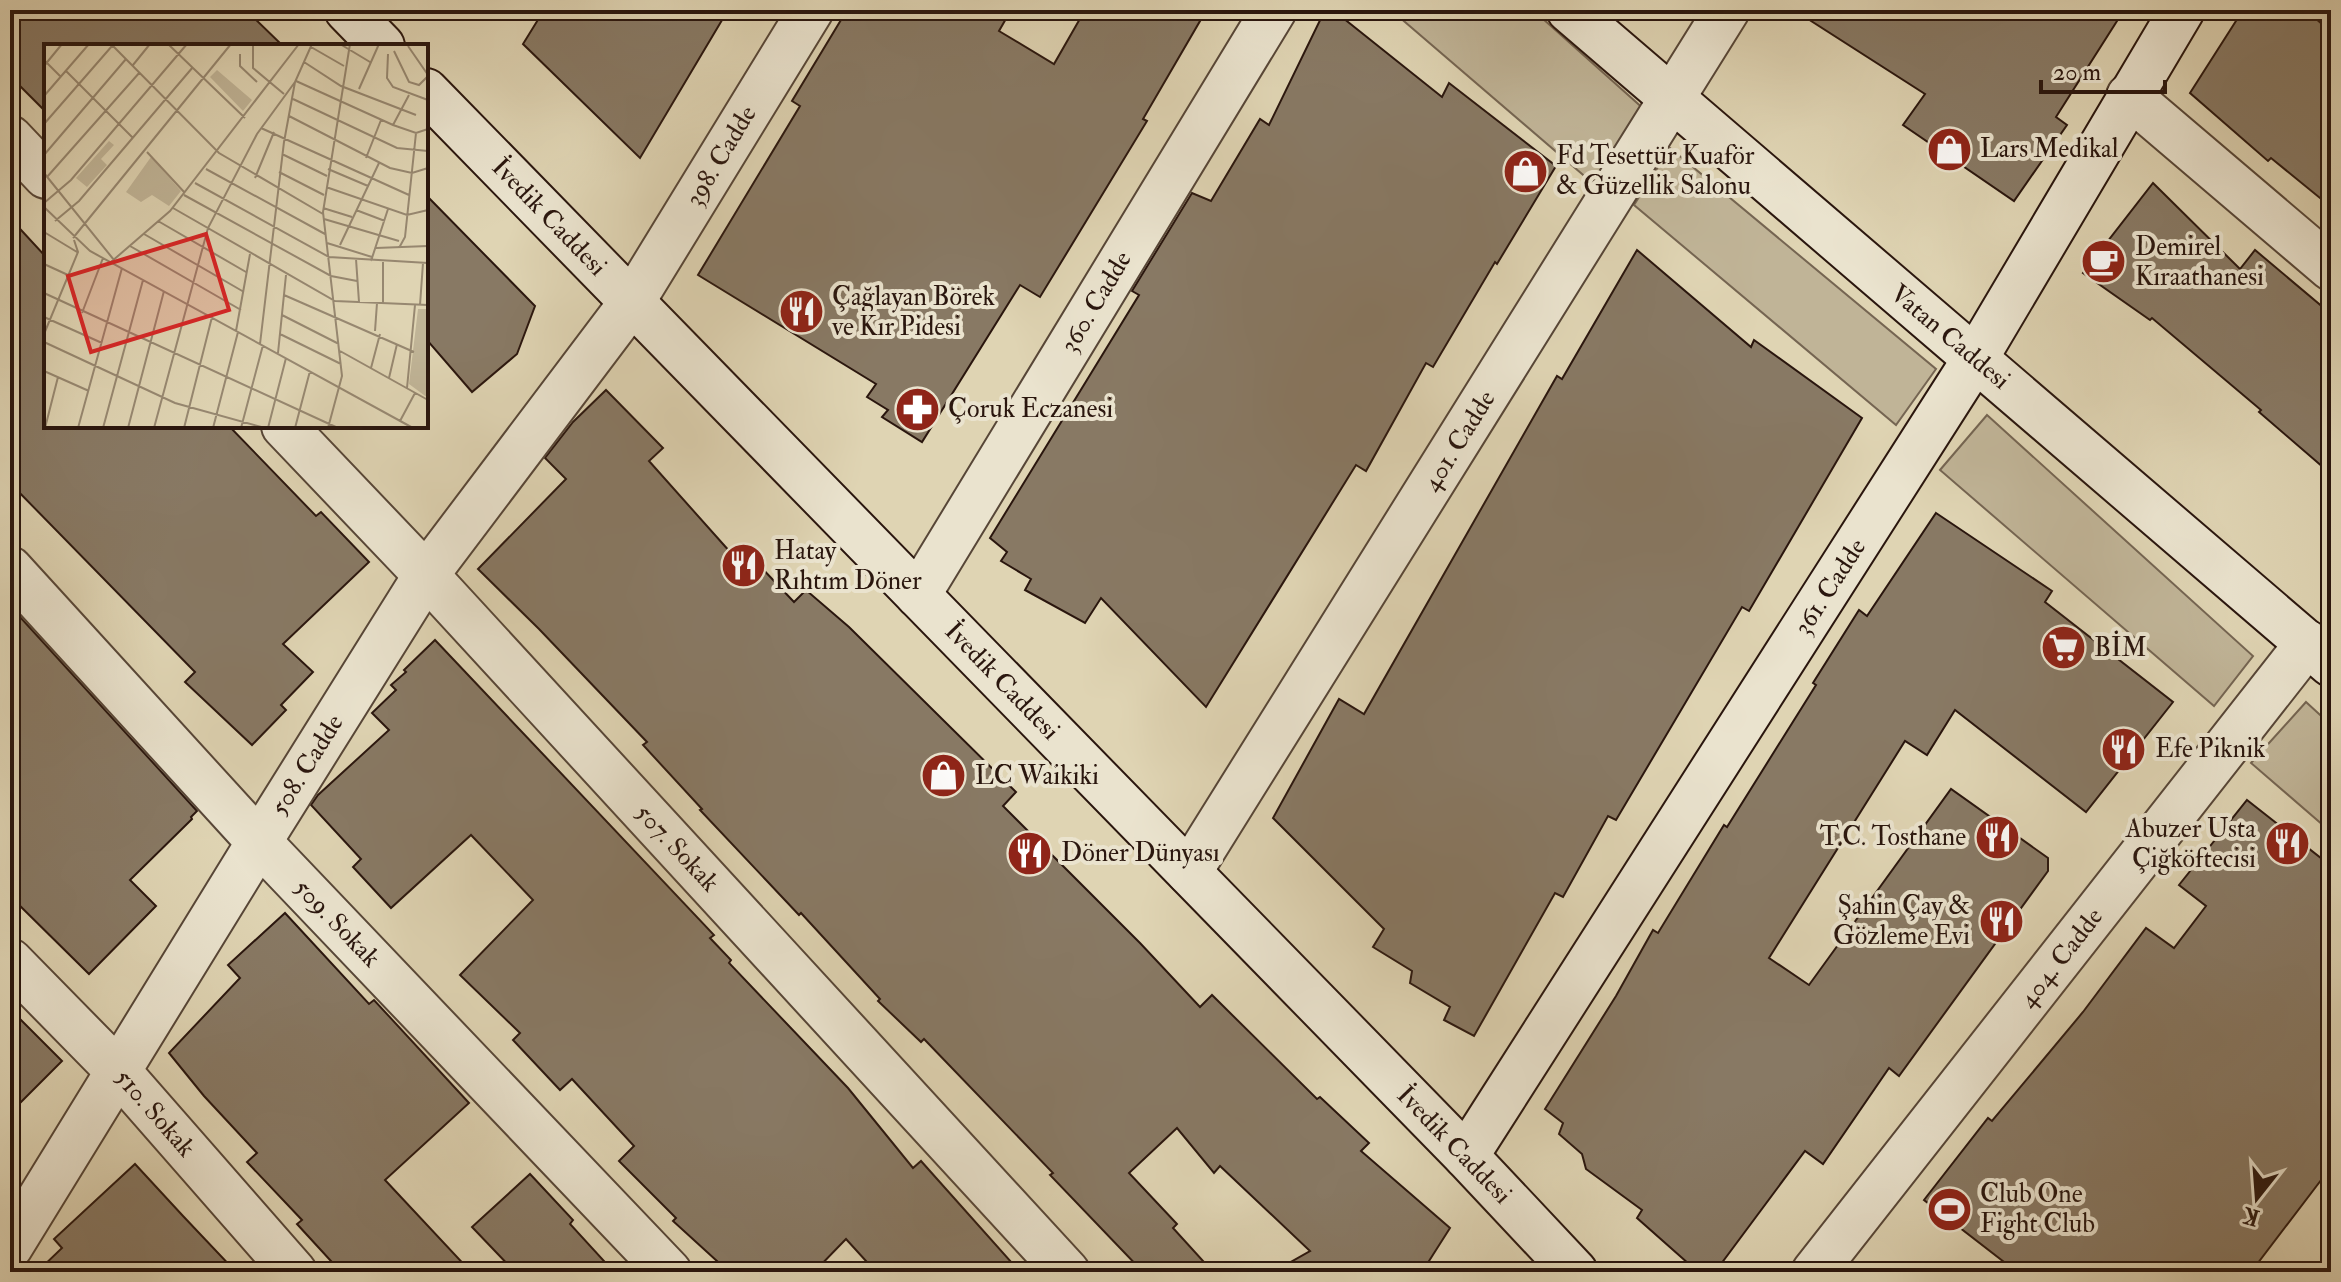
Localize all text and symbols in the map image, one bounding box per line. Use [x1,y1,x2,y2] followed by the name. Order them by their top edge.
[44,44,428,428] inset map
[2041,44,2165,94] scale bar
[2053,57,2102,88] text: 20 m
[678,100,764,212] street label: 398. Cadde
[1925,125,1973,173] shop icon: Lars Medikal
[1980,133,2119,165] place label: Lars Medikal
[1556,140,1755,202] place label: Fd Tesettür Kuaför & Güzellik Salonu
[1501,147,1549,195] shop icon: Fd Tesettür Kuaför & Güzellik Salonu
[485,150,615,283] street label: İvedik Caddesi
[2135,231,2264,293] place label: Demirel Kıraathanesi
[2080,238,2128,286] cafe icon: Demirel Kıraathanesi
[1053,245,1139,359] street label: 360. Cadde
[1883,278,2017,396] street label: Vatan Caddesi
[831,281,995,343] place label: Çağlayan Börek ve Kır Pidesi
[777,288,825,336] restaurant icon: Çağlayan Börek ve Kır Pidesi
[1415,384,1503,497] street label: 401. Cadde
[893,385,941,433] pharmacy icon: Çoruk Eczanesi
[948,393,1113,425] place label: Çoruk Eczanesi
[1787,533,1873,641] street label: 361. Cadde
[774,535,922,597] place label: Hatay Rıhtım Döner
[719,542,767,590] restaurant icon: Hatay Rıhtım Döner
[938,614,1068,747] street label: İvedik Caddesi
[2039,624,2087,672] supermarket icon: BİM
[2094,630,2147,664] place label: BİM
[263,708,351,822] street label: 508. Cadde
[2100,725,2148,773] restaurant icon: Efe Piknik
[2155,733,2266,765] place label: Efe Piknik
[920,752,968,800] shop icon: LC Waikiki
[975,760,1099,792] place label: LC Waikiki
[628,797,726,899] street label: 507. Sokak
[1973,813,2021,861] restaurant icon: T.C. Tosthane
[2125,813,2256,875] place label: Abuzer Usta Çiğköftecisi
[2263,820,2311,868] restaurant icon: Abuzer Usta Çiğköftecisi
[1820,821,1966,853] place label: T.C. Tosthane
[1006,829,1054,877] restaurant icon: Döner Dünyası
[1061,837,1220,869] place label: Döner Dünyası
[287,872,387,974] street label: 509. Sokak
[1833,890,1970,952] place label: Şahin Çay & Gözleme Evi
[1977,897,2025,945] restaurant icon: Şahin Çay & Gözleme Evi
[2012,901,2110,1015] street label: 404. Cadde
[108,1062,202,1164] street label: 510. Sokak
[1390,1078,1520,1211] street label: İvedik Caddesi
[2217,1158,2297,1238] north arrow
[1980,1178,2095,1240] place label: Club One Fight Club
[1925,1185,1973,1233] sports icon: Club One Fight Club
[2239,1200,2263,1232] text: K

